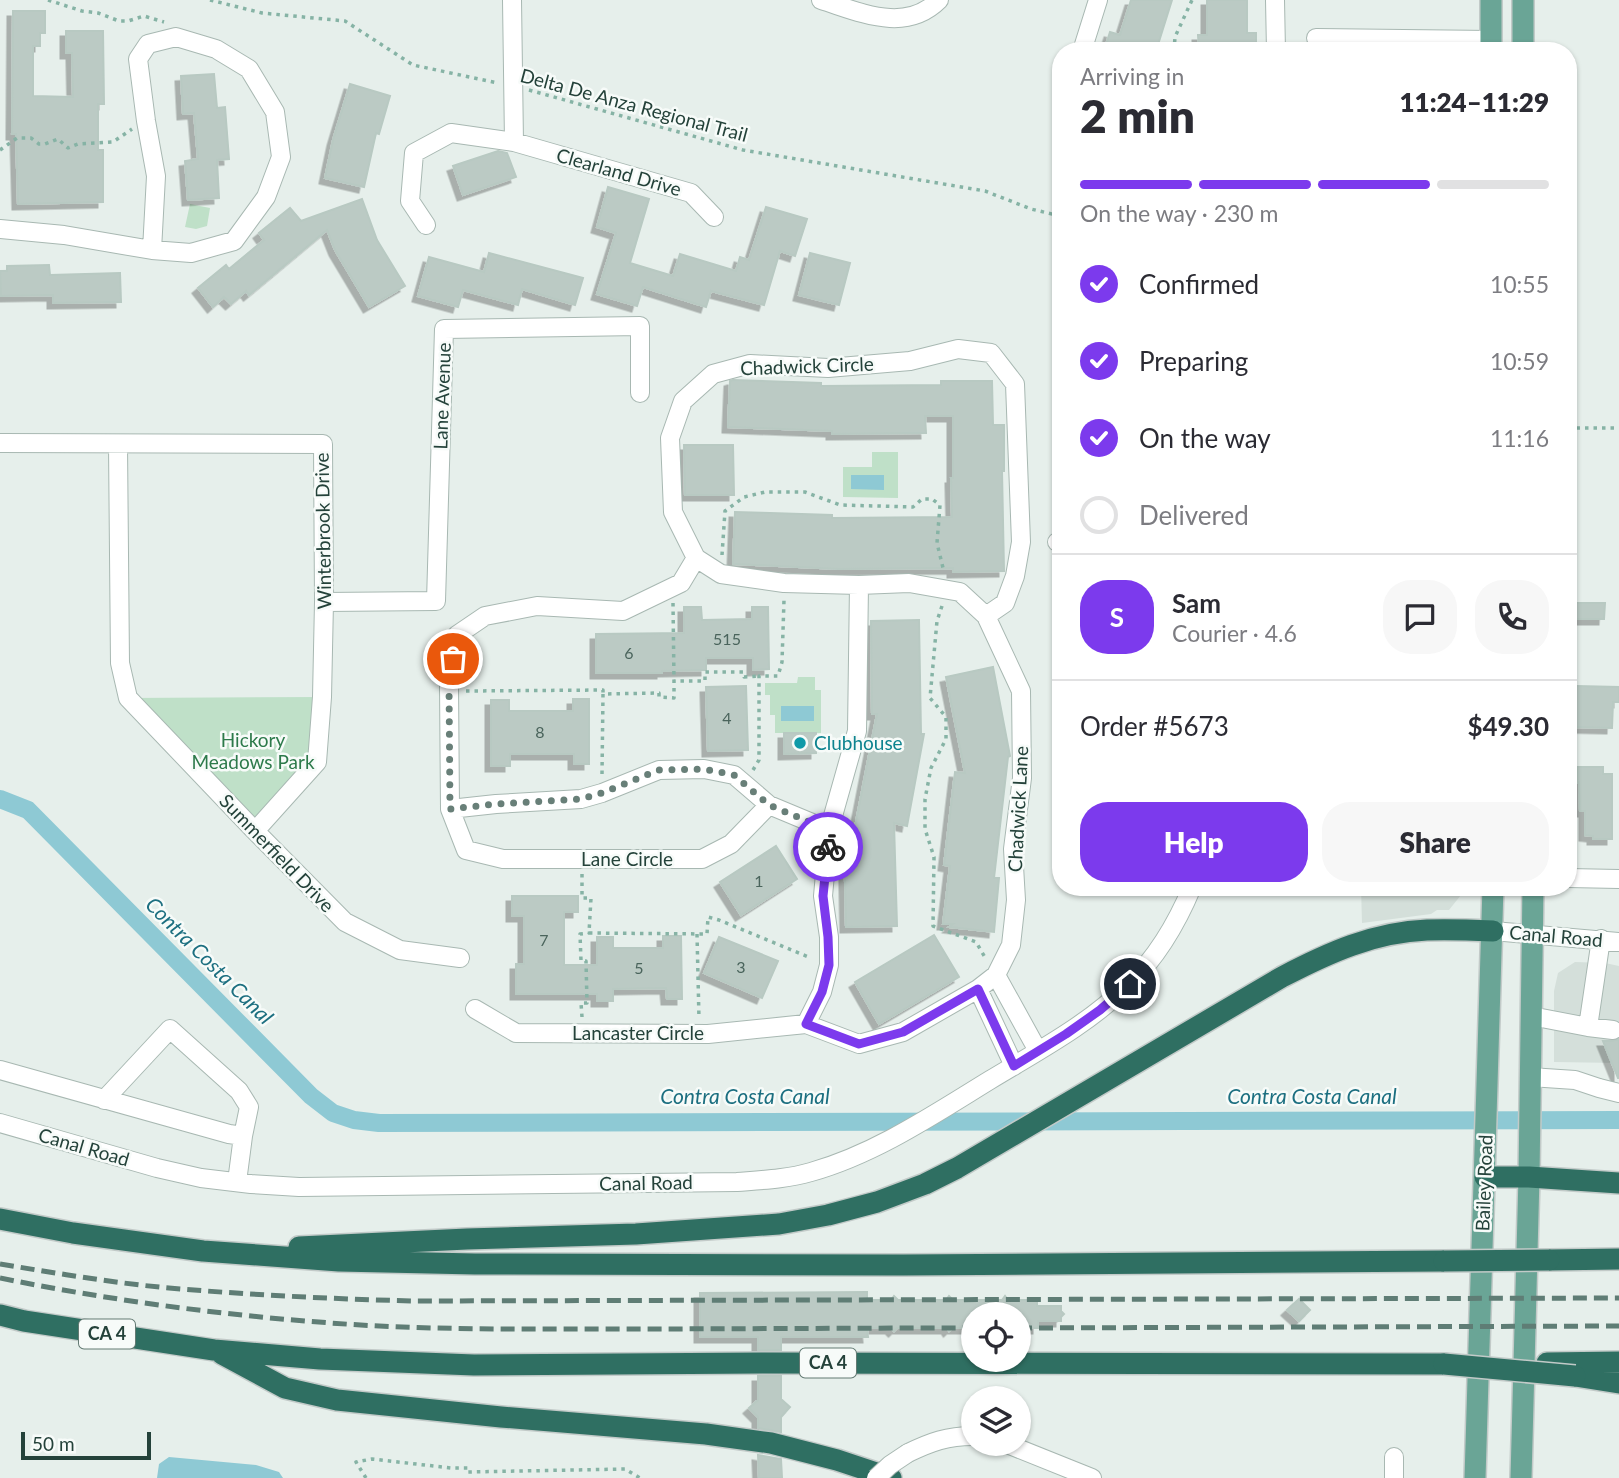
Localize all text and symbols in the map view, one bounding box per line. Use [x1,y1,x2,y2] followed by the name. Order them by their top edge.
[1080,62,1184,90] text: Arriving in
[518,63,750,146] street label: Delta De Anza Regional Trail
[1399,86,1549,118] text: 11:24–11:29
[1080,88,1195,143] text: 2 min
[554,143,684,200] street label: Clearland Drive
[1080,199,1279,227] text: On the way · 230 m
[1080,265,1118,303] icon: check
[1139,268,1259,300] text: Confirmed
[1490,270,1549,298] text: 10:55
[428,342,455,450] street label: Lane Avenue
[1080,342,1118,380] icon: check
[1139,345,1248,377] text: Preparing
[1490,347,1549,375] text: 10:59
[740,352,874,379] street label: Chadwick Circle
[1080,419,1118,457] icon: check
[1139,422,1271,454] text: On the way
[1490,424,1549,452] text: 11:16
[310,452,335,610] street label: Winterbrook Drive
[1139,499,1249,531] text: Delivered
[1383,580,1457,654] button: chat
[1475,580,1549,654] button: phone
[1172,587,1221,619] text: Sam
[1110,601,1124,633] text: S
[1172,619,1297,647] text: Courier · 4.6
[423,629,483,689] pin
[713,629,741,648] house number: 515
[434,640,472,678] icon: bag
[624,643,634,662] house number: 6
[722,708,732,727] house number: 4
[1080,710,1229,742] text: Order #5673
[1467,710,1549,742] text: $49.30
[535,722,545,741] house number: 8
[191,728,315,773] park label: Hickory Meadows Park
[814,731,903,754] place label: Clubhouse
[792,735,808,751] marker: Clubhouse
[1003,745,1032,873] street label: Chadwick Lane
[215,789,340,916] street label: Summerfield Drive
[1080,802,1308,882] button: Help
[1322,802,1549,882] button: Share
[793,812,863,882] courier
[809,828,847,866] icon: bike
[581,847,673,870] street label: Lane Circle
[754,871,764,890] house number: 1
[141,891,279,1029] water label: Contra Costa Canal
[1508,920,1604,951] street label: Canal Road
[539,930,549,949] house number: 7
[1100,954,1160,1014] pin
[736,957,746,976] house number: 3
[634,958,644,977] house number: 5
[1111,965,1149,1003] icon: home
[572,1021,704,1044] street label: Lancaster Circle
[660,1083,830,1108] water label: Contra Costa Canal
[1227,1083,1397,1108] water label: Contra Costa Canal
[36,1123,132,1170] street label: Canal Road
[1470,1134,1497,1232] street label: Bailey Road
[599,1170,693,1195] street label: Canal Road
[961,1302,1031,1456] map controls
[961,1302,1031,1372] button: locate
[79,1320,135,1349] road number: CA 4
[800,1348,856,1378] road number: CA 4
[961,1386,1031,1456] button: layers
[21,1429,150,1461] scale bar
[32,1432,75,1455] text: 50 m

